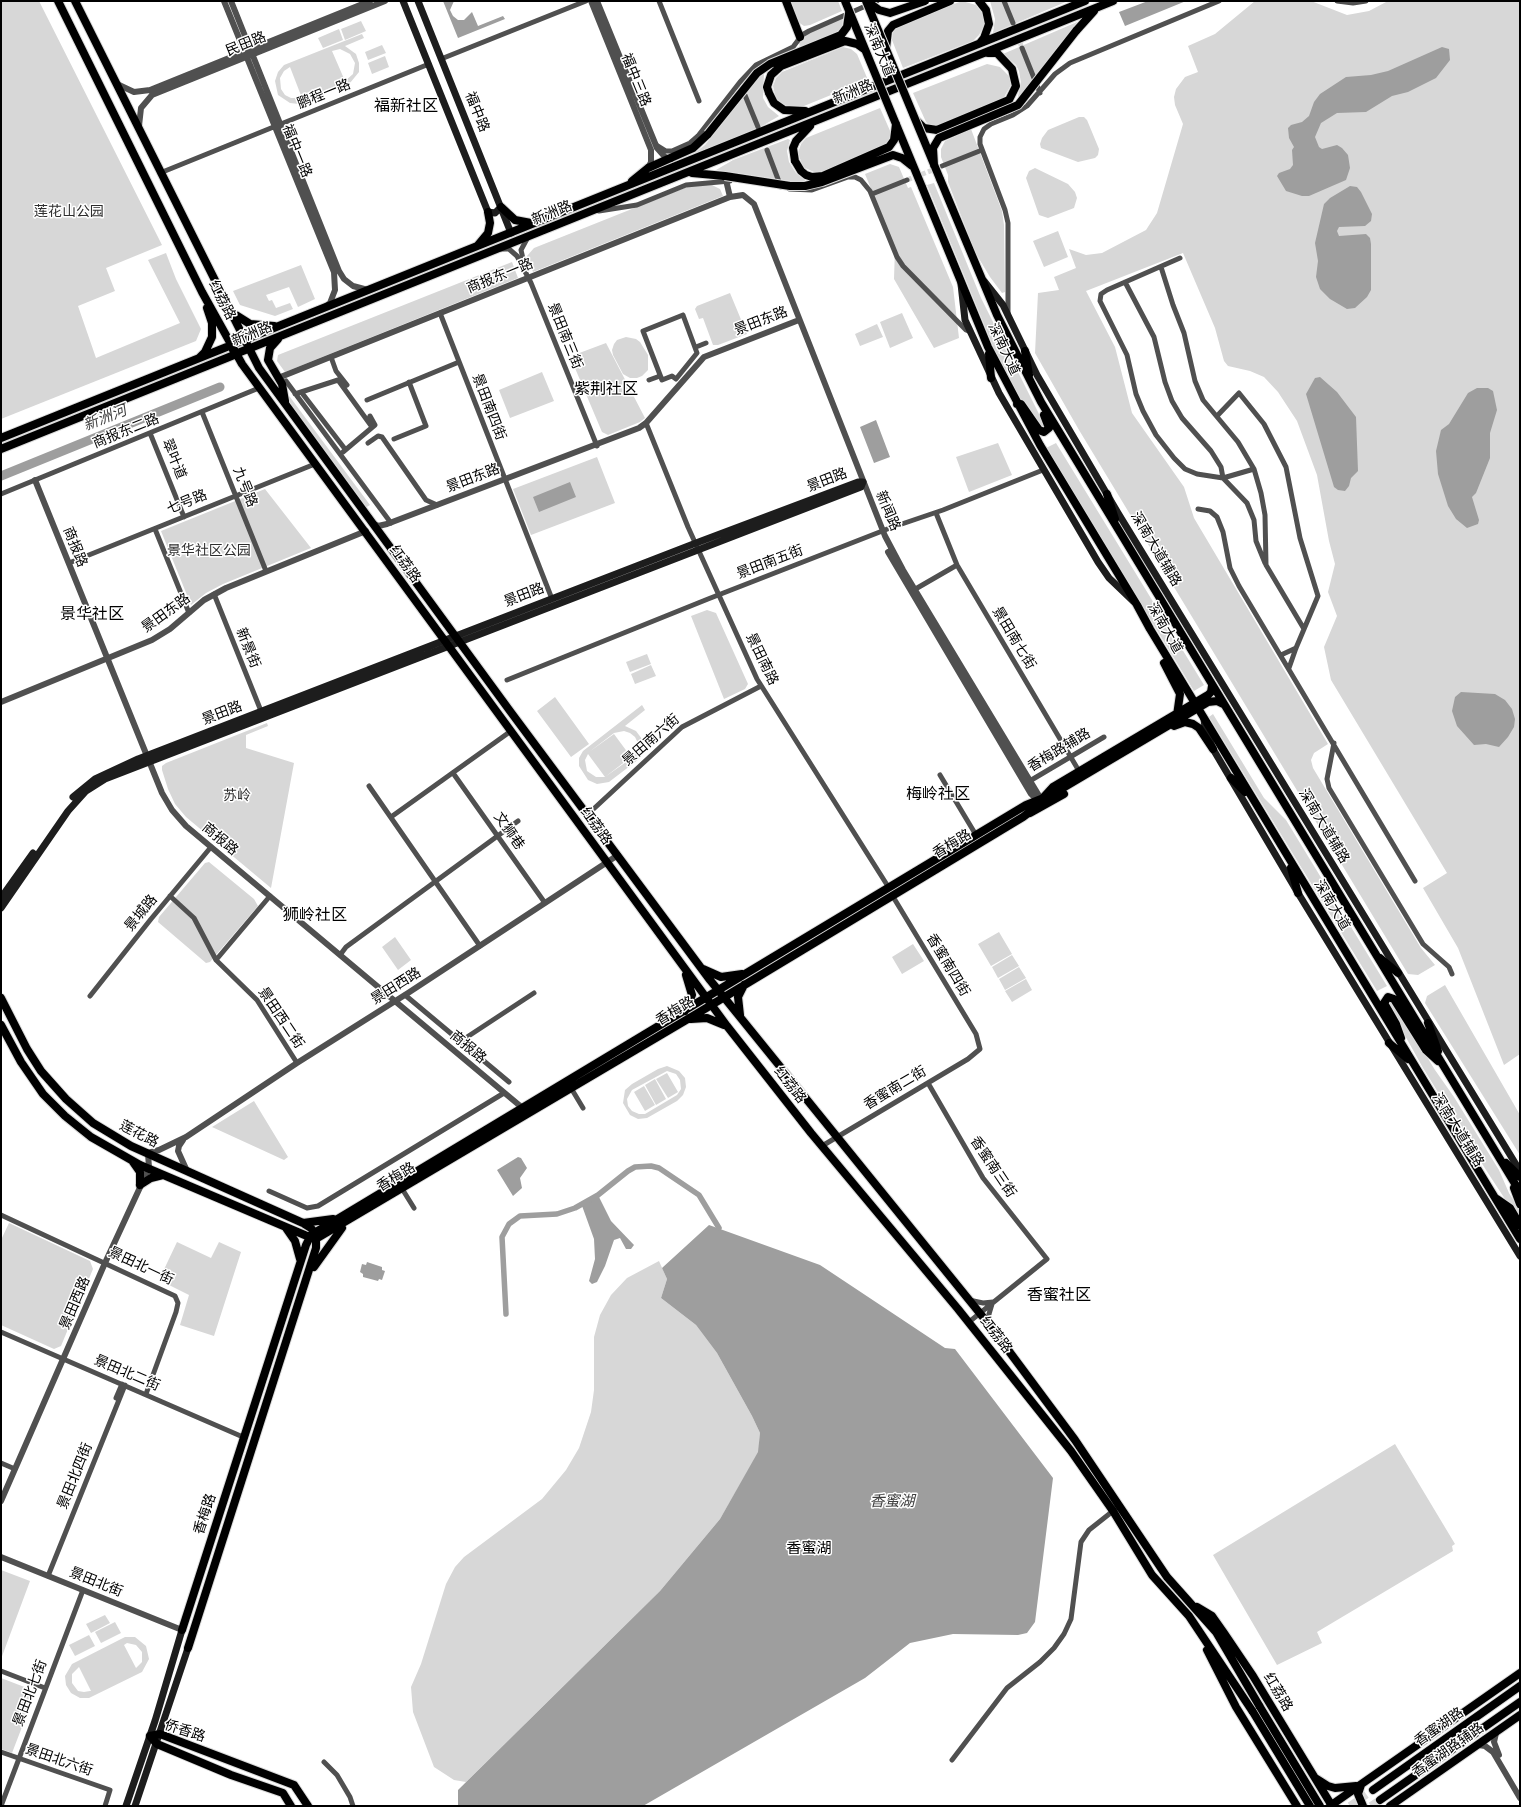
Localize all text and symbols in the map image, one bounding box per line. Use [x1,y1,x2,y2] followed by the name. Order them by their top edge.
[860,21,898,79] street label: 深南大道
[223,28,269,60] street label: 民田路
[618,51,654,109] street label: 福中三路
[295,76,353,112] street label: 鹏程一路
[830,76,876,108] street label: 新洲路
[461,89,493,135] street label: 福中路
[374,96,438,116] district label: 福新社区
[279,122,315,180] street label: 福中一路
[529,197,575,229] street label: 新洲路
[34,204,104,220] park label: 莲花山公园
[464,255,536,297] street label: 商报东一路
[205,277,239,323] street label: 红荔路
[544,300,586,372] street label: 景田南三街
[732,303,790,339] street label: 景田东路
[229,318,275,350] street label: 新洲路
[985,320,1023,378] street label: 深南大道
[469,371,509,443] street label: 景田南四街
[574,379,638,399] district label: 紫荆社区
[81,401,129,435] water label: 新洲河
[90,410,162,452] street label: 商报东二路
[158,436,190,482] street label: 翠叶道
[444,460,502,496] street label: 景田东路
[229,464,261,510] street label: 九号路
[804,465,850,495] street label: 景田路
[164,486,210,518] street label: 七号路
[872,488,904,534] street label: 新闻路
[1127,509,1185,589] street label: 深南大道辅路
[59,524,91,570] street label: 商报路
[386,542,424,586] street label: 红荔路
[734,542,806,582] street label: 景田南五街
[167,543,251,559] park label: 景华社区公园
[501,580,547,610] street label: 景田路
[138,590,194,636] street label: 景田东路
[1144,600,1186,656] street label: 深南大道
[60,604,124,624] district label: 景华社区
[989,604,1039,672] street label: 景田南七街
[232,625,264,671] street label: 新景街
[742,630,782,688] street label: 景田南路
[199,698,245,728] street label: 景田路
[619,711,683,769] street label: 景田南六街
[1025,725,1093,775] street label: 香梅路辅路
[906,784,970,804] district label: 梅岭社区
[1295,786,1353,866] street label: 深南大道辅路
[223,788,251,804] park label: 苏岭
[577,804,615,848] street label: 红荔路
[490,809,528,853] street label: 文狮巷
[199,819,241,859] street label: 商报路
[930,826,974,862] street label: 香梅路
[1310,877,1354,933] street label: 深南大道
[121,891,161,935] street label: 景城路
[283,905,347,925] district label: 狮岭社区
[923,931,973,999] street label: 香蜜南四街
[368,964,424,1008] street label: 景田西路
[254,984,308,1052] street label: 景田西二街
[653,993,697,1029] street label: 香梅路
[447,1027,489,1067] street label: 商报路
[770,1063,810,1107] street label: 红荔路
[861,1063,929,1113] street label: 香蜜南二街
[1429,1090,1487,1170] street label: 深南大道辅路
[116,1117,162,1151] street label: 莲花路
[966,1133,1020,1201] street label: 香蜜南三街
[374,1159,418,1195] street label: 香梅路
[106,1244,176,1288] street label: 景田北一街
[56,1274,94,1332] street label: 景田西路
[1027,1285,1091,1305] district label: 香蜜社区
[976,1313,1016,1357] street label: 红荔路
[92,1352,162,1394] street label: 景田北二街
[54,1440,96,1512] street label: 景田北四街
[191,1491,219,1537] street label: 香梅路
[870,1492,914,1510] water label: 香蜜湖
[787,1539,831,1557] district label: 香蜜湖
[67,1564,125,1600] street label: 景田北街
[10,1657,50,1729] street label: 景田北七街
[1260,1670,1296,1714] street label: 红荔路
[1411,1704,1467,1750] street label: 香蜜湖路
[162,1717,208,1745] street label: 侨香路
[1409,1719,1487,1781] street label: 香蜜湖路辅路
[23,1741,95,1779] street label: 景田北六街

